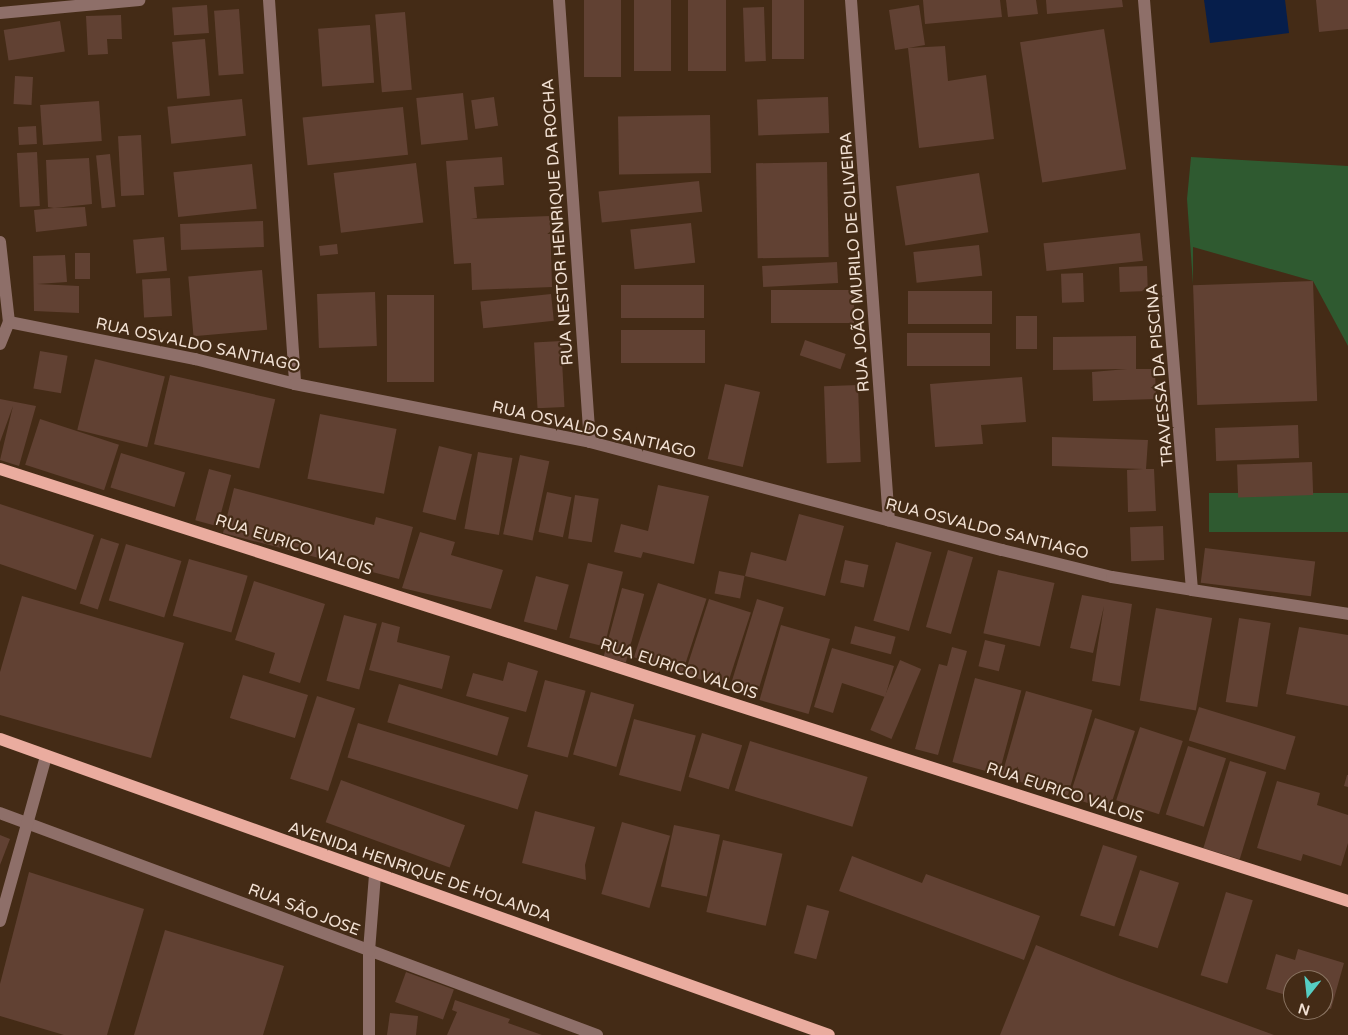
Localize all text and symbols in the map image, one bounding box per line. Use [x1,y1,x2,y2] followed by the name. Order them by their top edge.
[538,78,578,366] street label: RUA NESTOR HENRIQUE DA ROCHA
[836,131,874,393] street label: RUA JOÃO MURILO DE OLIVEIRA
[1142,283,1178,467] street label: TRAVESSA DA PISCINA
[94,314,302,376] street label: RUA OSVALDO SANTIAGO
[490,397,698,463] street label: RUA OSVALDO SANTIAGO
[884,494,1090,564] street label: RUA OSVALDO SANTIAGO
[213,510,375,580] street label: RUA EURICO VALOIS
[598,634,760,704] street label: RUA EURICO VALOIS
[984,758,1146,828] street label: RUA EURICO VALOIS
[286,818,554,926] street label: AVENIDA HENRIQUE DE HOLANDA
[245,880,363,940] street label: RUA SÃO JOSE
[1283,970,1333,1020] north arrow
[1296,999,1312,1019] text: N

